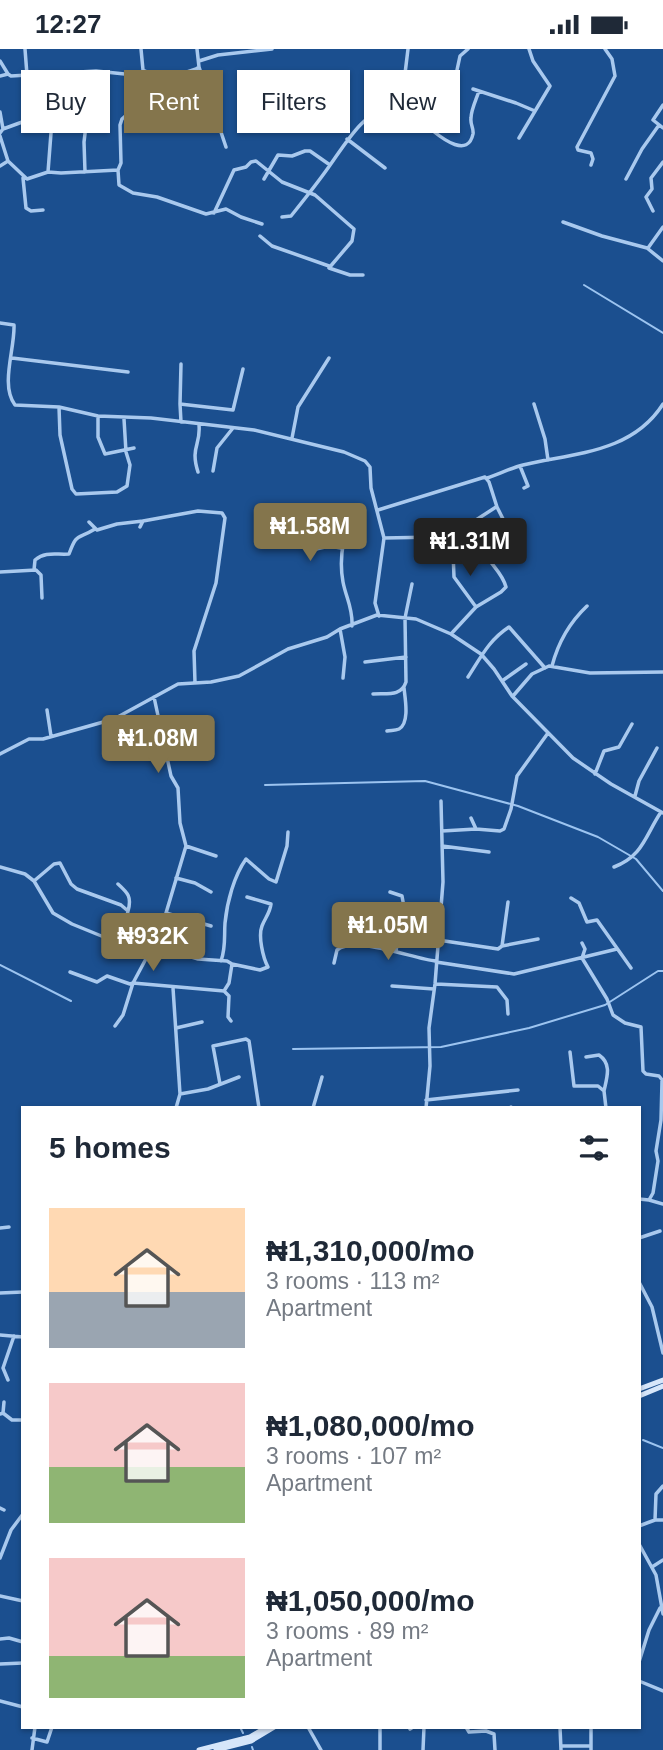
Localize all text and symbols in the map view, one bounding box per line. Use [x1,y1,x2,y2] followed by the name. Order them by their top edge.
[35,9,102,39] text: 12:27
[21,70,110,133] chip: Buy
[124,70,223,133] chip: Rent
[237,70,350,133] chip: Filters
[364,70,460,133] chip: New
[253,503,367,563] pin: ₦1.58M
[270,513,350,539] text: ₦1.58M
[413,519,527,578] pin: ₦1.31M
[430,528,510,554] text: ₦1.31M
[101,715,215,775] pin: ₦1.08M
[118,725,198,751] text: ₦1.08M
[331,902,445,962] pin: ₦1.05M
[348,912,428,938] text: ₦1.05M
[104,913,202,973] pin: ₦932K
[117,923,189,949] text: ₦932K
[575,1129,613,1167] icon: filters
[49,1131,171,1164] text: 5 homes
[266,1234,474,1267] text: ₦1,310,000/mo
[105,1236,189,1320] icon: home
[266,1268,439,1294] text: 3 rooms · 113 m²
[266,1295,372,1321] text: Apartment
[266,1409,474,1442] text: ₦1,080,000/mo
[105,1411,189,1495] icon: home
[266,1443,441,1469] text: 3 rooms · 107 m²
[266,1470,372,1496] text: Apartment
[266,1584,474,1617] text: ₦1,050,000/mo
[105,1586,189,1670] icon: home
[266,1618,428,1644] text: 3 rooms · 89 m²
[266,1645,372,1671] text: Apartment

